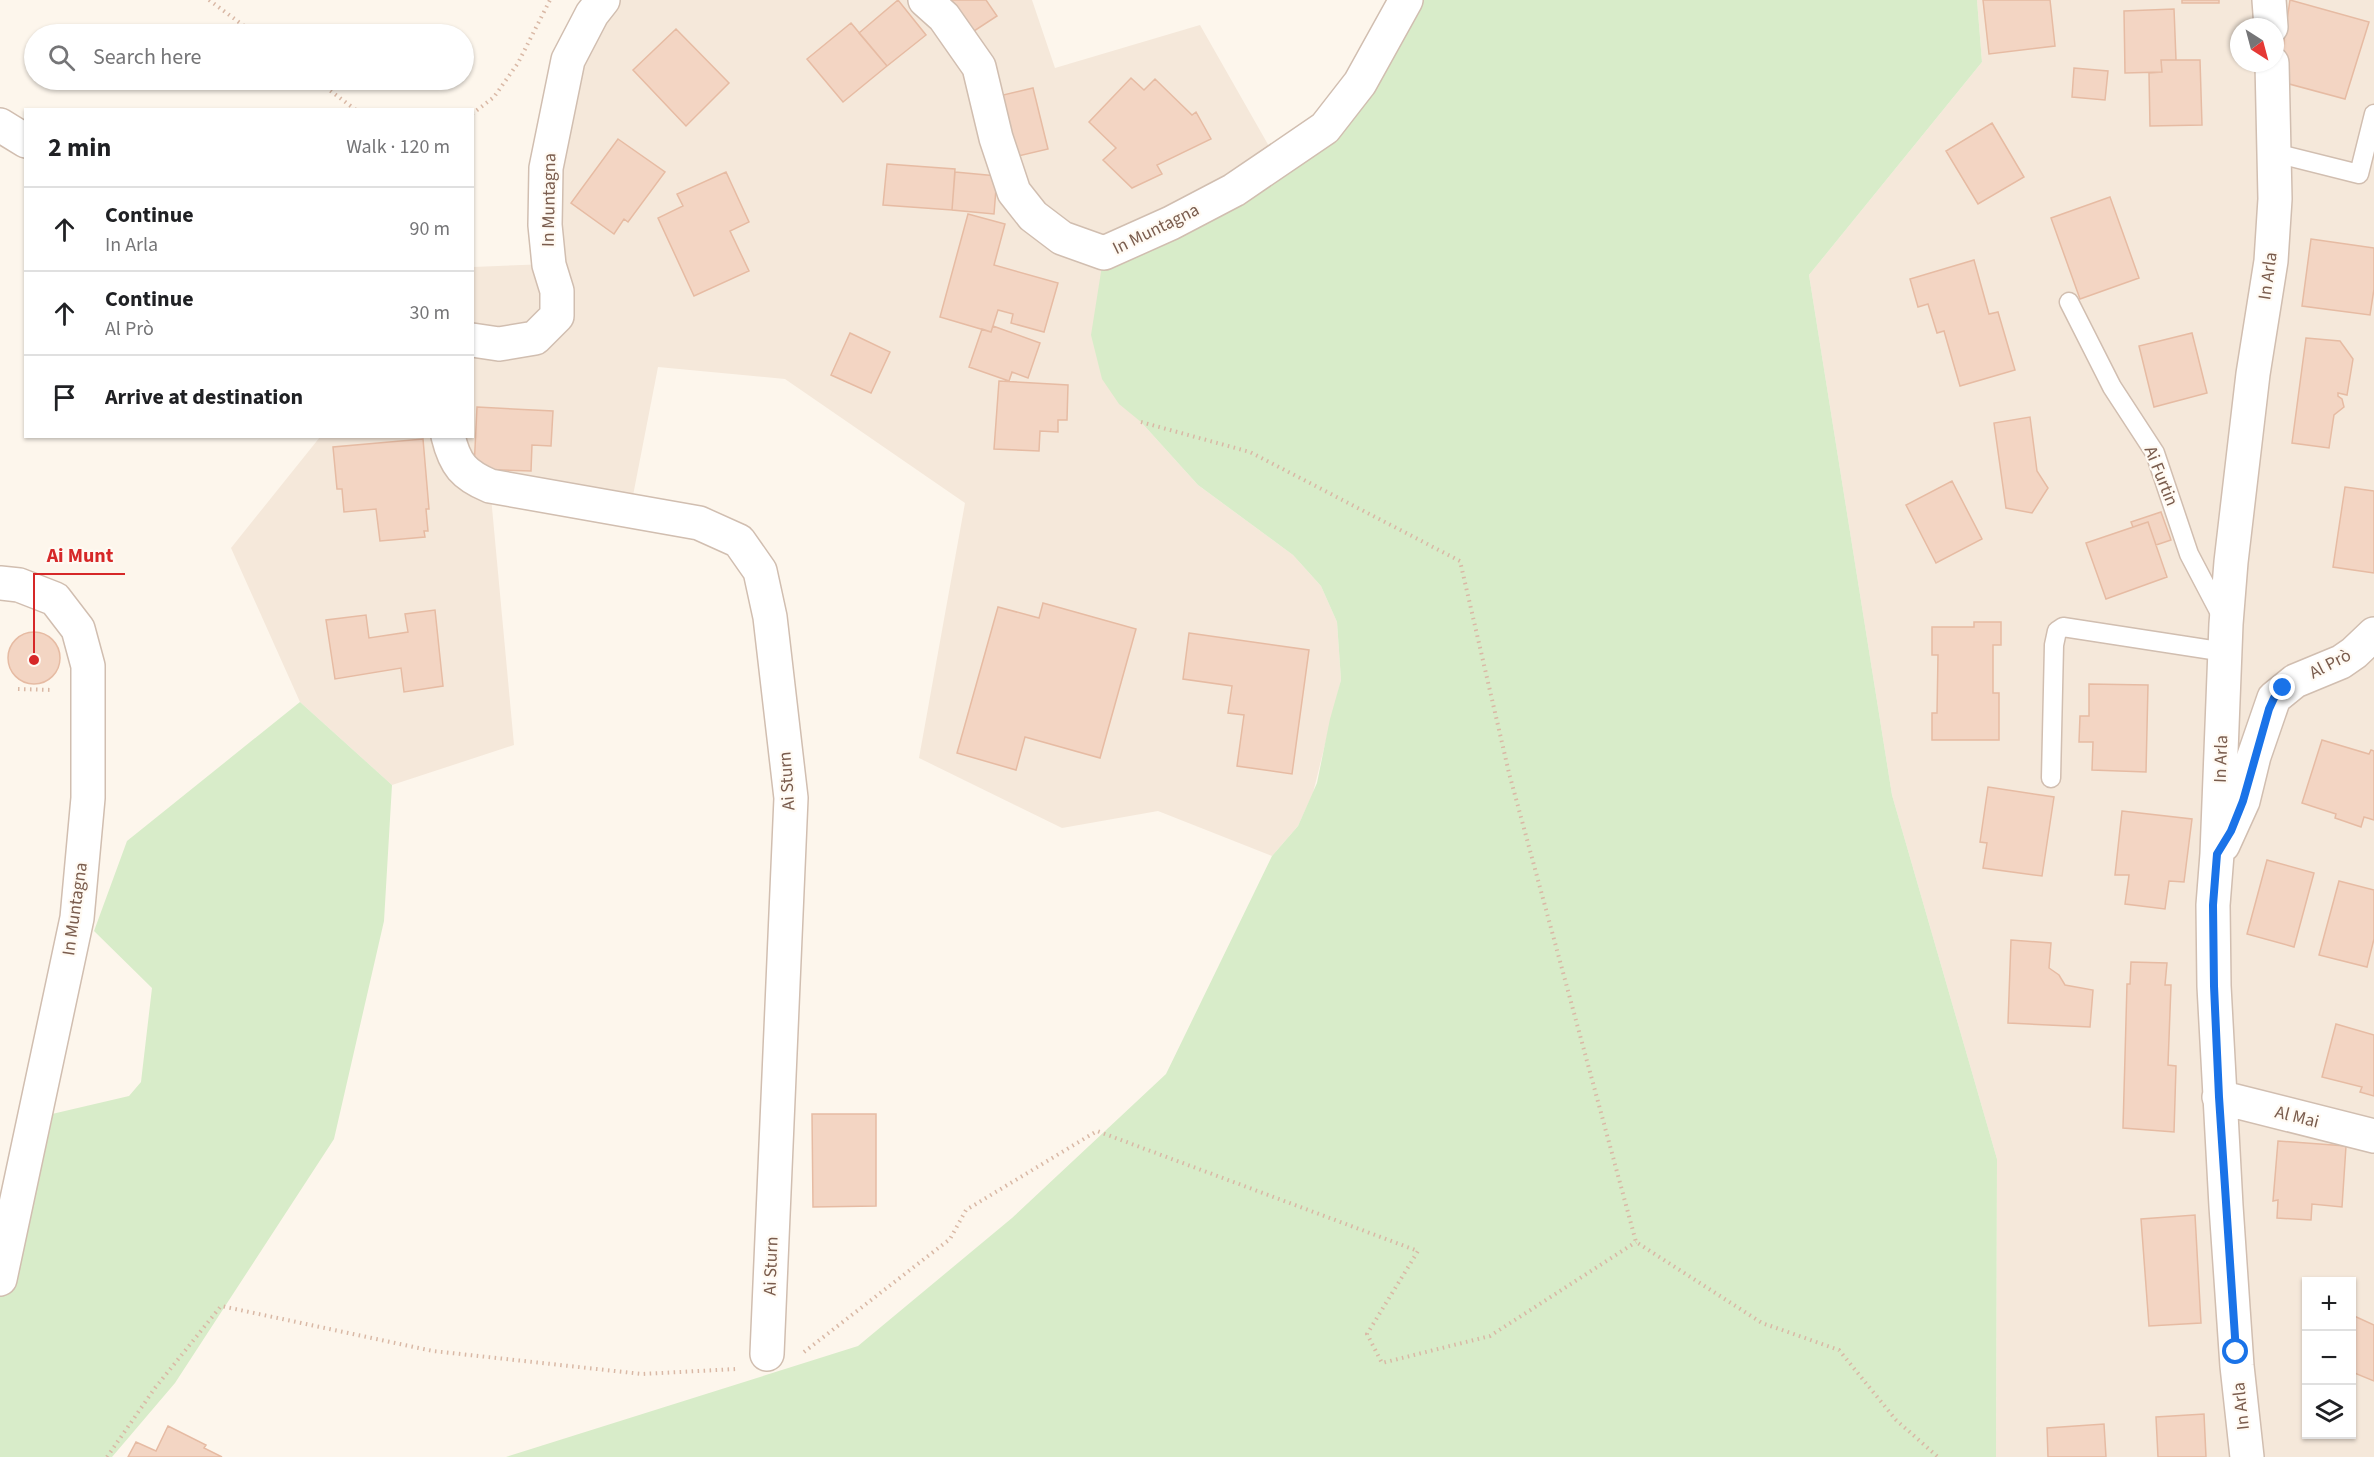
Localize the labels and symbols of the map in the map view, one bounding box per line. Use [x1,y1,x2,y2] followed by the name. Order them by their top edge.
[2230,18,2284,72] north arrow
[536,153,562,247] street label: In Muntagna
[1108,197,1204,261] street label: In Muntagna
[2252,251,2284,301] street label: In Arla
[2138,442,2184,510] street label: Ai Furtin
[34,536,125,574] callout: Ai Munt
[46,542,114,570] text: Ai Munt
[2305,643,2355,685] street label: Al Prò
[2269,674,2295,700] route end
[2208,735,2234,783] street label: In Arla
[772,751,802,811] street label: Ai Sturn
[56,861,94,957] street label: In Muntagna
[2272,1099,2322,1135] street label: Al Mai
[757,1236,785,1296] street label: Ai Sturn
[2222,1338,2248,1364] route start
[2226,1381,2256,1431] street label: In Arla

